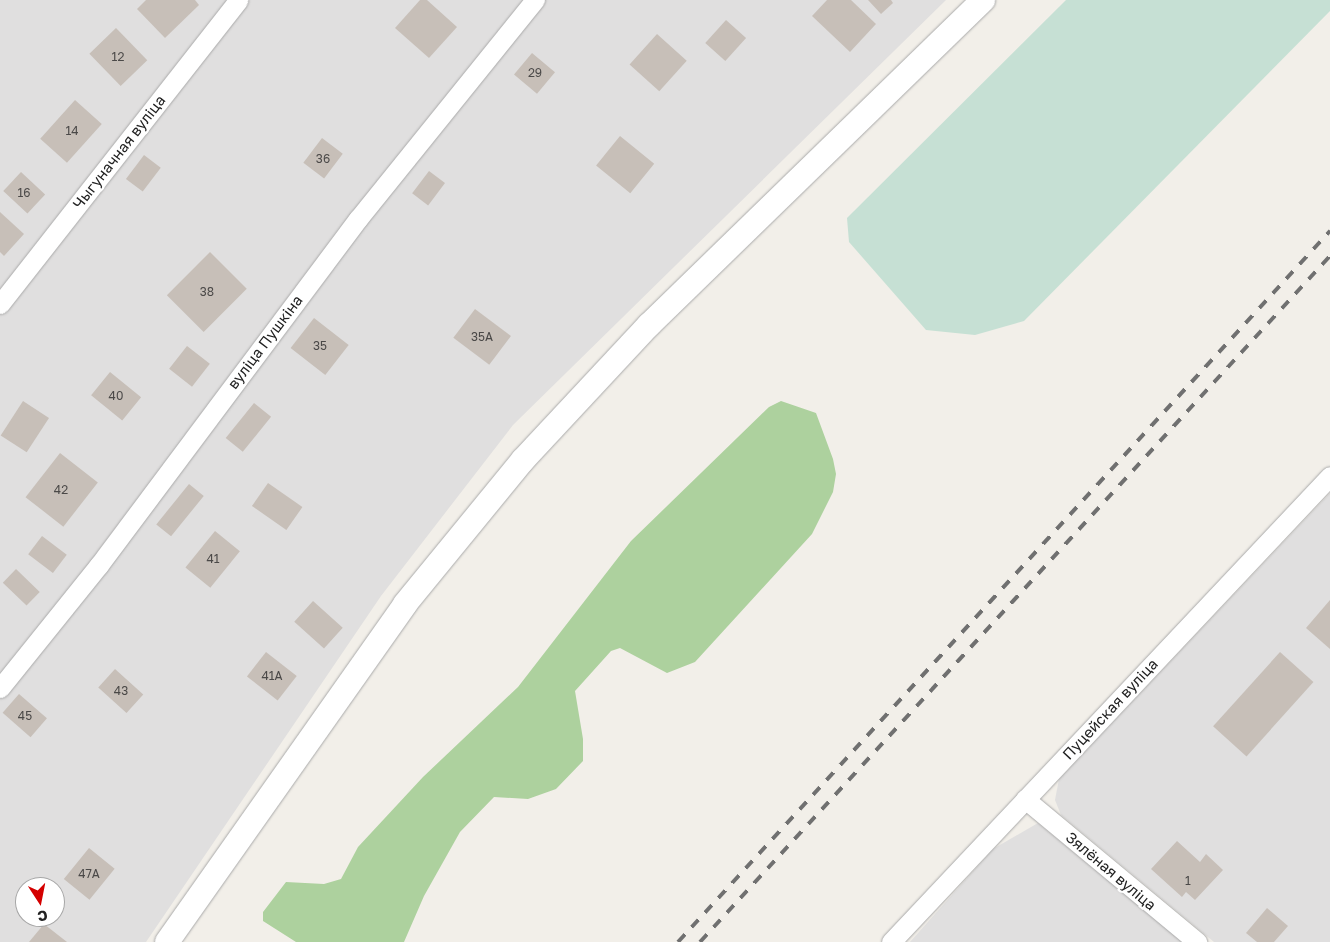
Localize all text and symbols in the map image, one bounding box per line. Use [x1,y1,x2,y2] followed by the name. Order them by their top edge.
[112,50,124,64] house number: 12
[528,66,542,80] house number: 29
[69,92,169,212] street label: Чыгуначная вуліца
[65,124,79,138] house number: 14
[316,152,330,166] house number: 36
[17,186,31,200] house number: 16
[200,285,214,299] house number: 38
[224,292,306,392] street label: вуліца Пушкіна
[471,330,493,344] house number: 35А
[313,339,327,353] house number: 35
[109,389,123,403] house number: 40
[54,483,68,497] house number: 42
[206,552,220,566] house number: 41
[1059,655,1161,763] street label: Пуцейская вуліца
[261,669,283,683] house number: 41А
[114,684,128,698] house number: 43
[18,709,32,723] house number: 45
[1062,828,1160,914] street label: Зялёная вуліца
[78,867,100,881] house number: 47А
[1185,874,1191,888] house number: 1
[15,877,65,927] north arrow
[36,907,49,926] text: С

